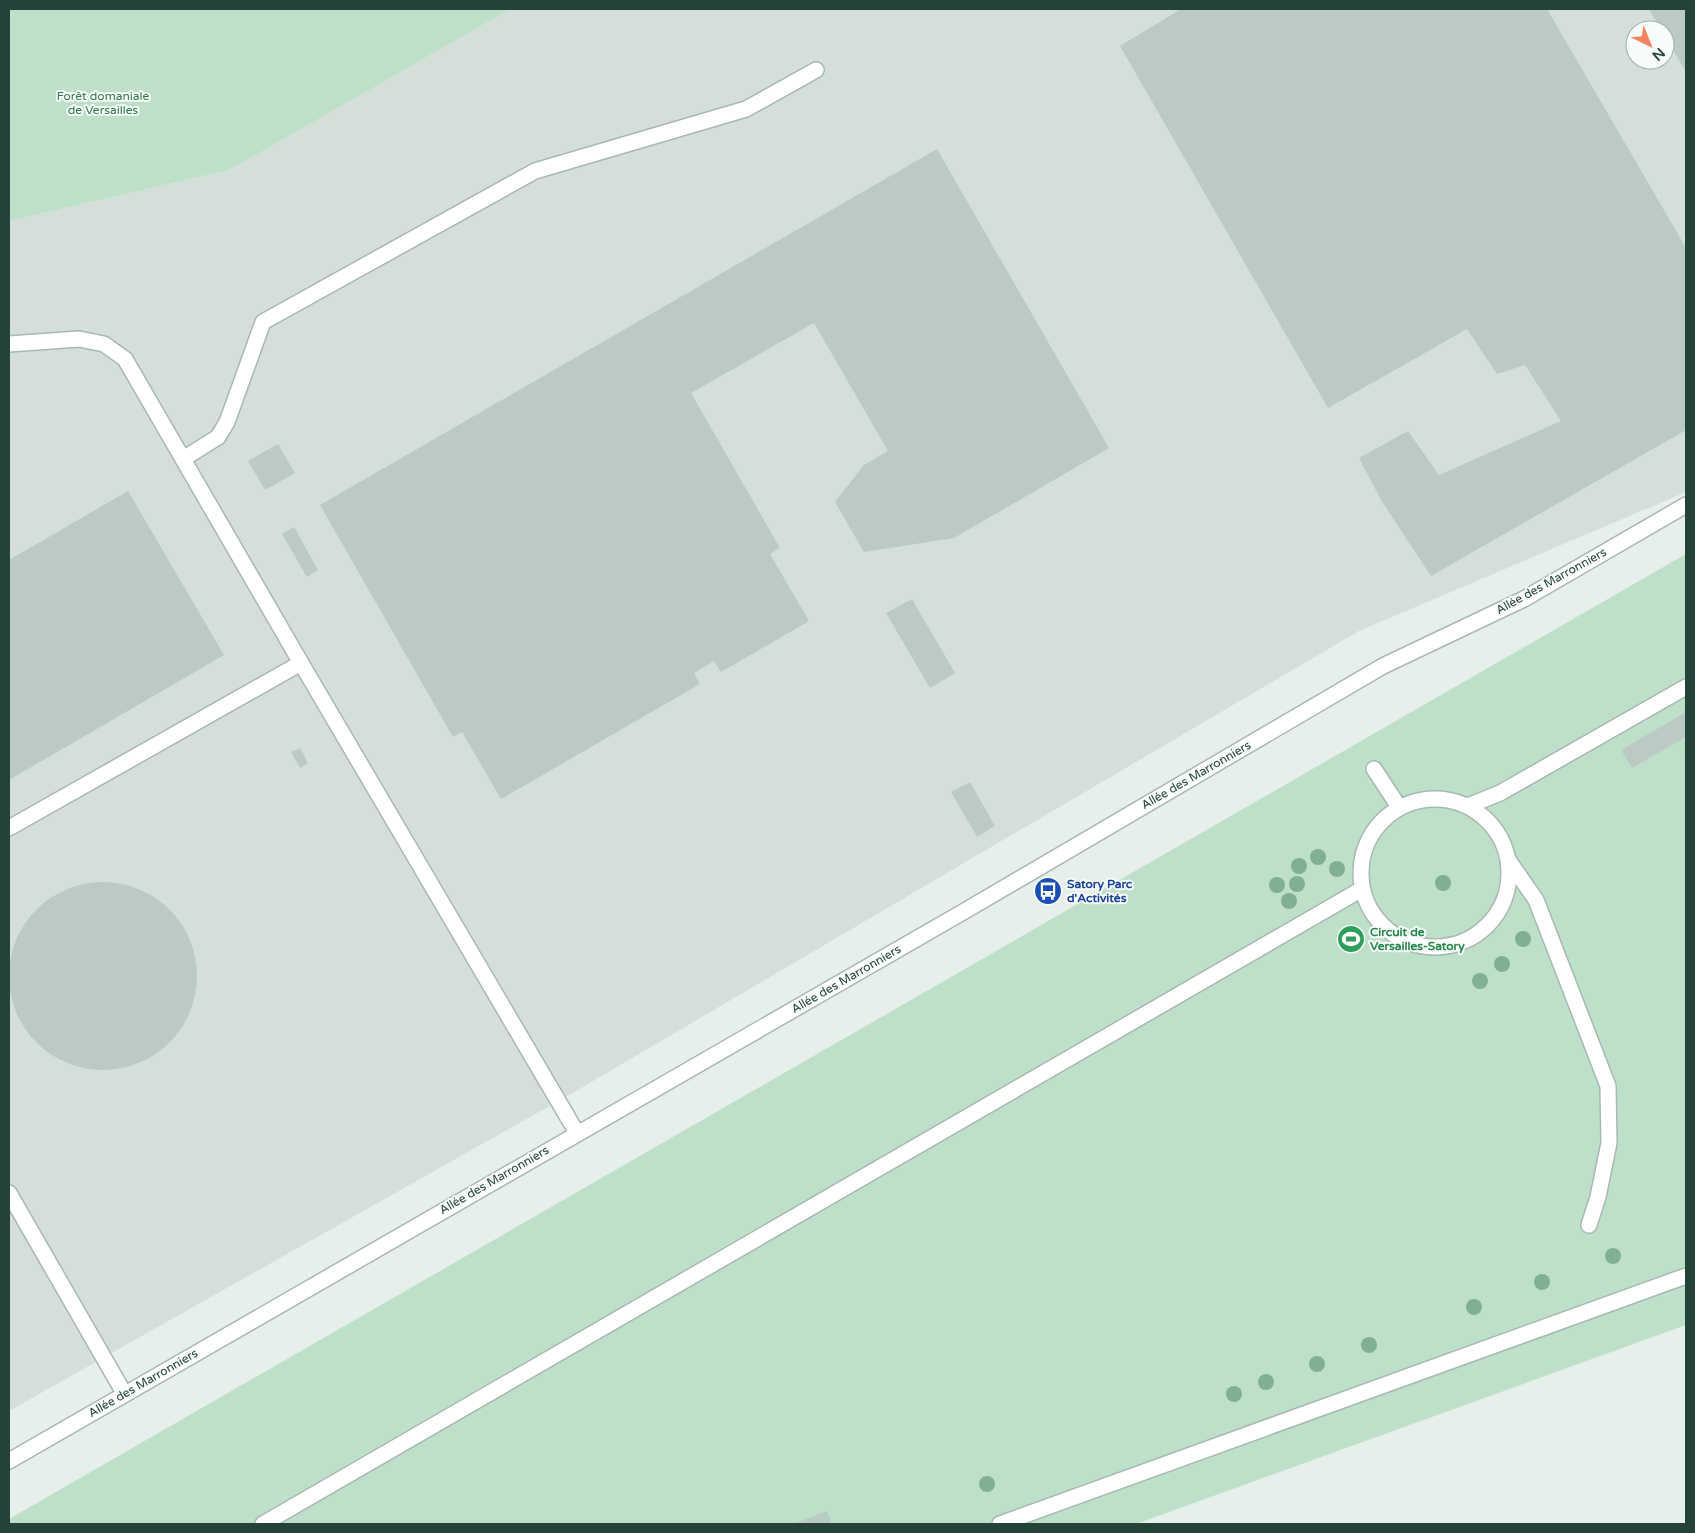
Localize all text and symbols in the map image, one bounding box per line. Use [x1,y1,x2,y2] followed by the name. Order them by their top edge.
[1625,20,1675,70] north arrow
[1649,44,1668,64] text: N
[57,89,149,117] park label: Forêt domaniale de Versailles
[1493,545,1609,617] street label: Allée des Marronniers
[1139,738,1253,812] street label: Allée des Marronniers
[1033,876,1063,906] bus stop icon: Satory Parc d'Activités
[1067,877,1133,905] place label: Satory Parc d'Activités
[1336,924,1366,954] sports icon: Circuit de Versailles-Satory
[1370,925,1465,954] place label: Circuit de Versailles-Satory
[789,942,903,1016] street label: Allée des Marronniers
[437,1143,551,1217] street label: Allée des Marronniers
[86,1346,200,1420] street label: Allée des Marronniers

